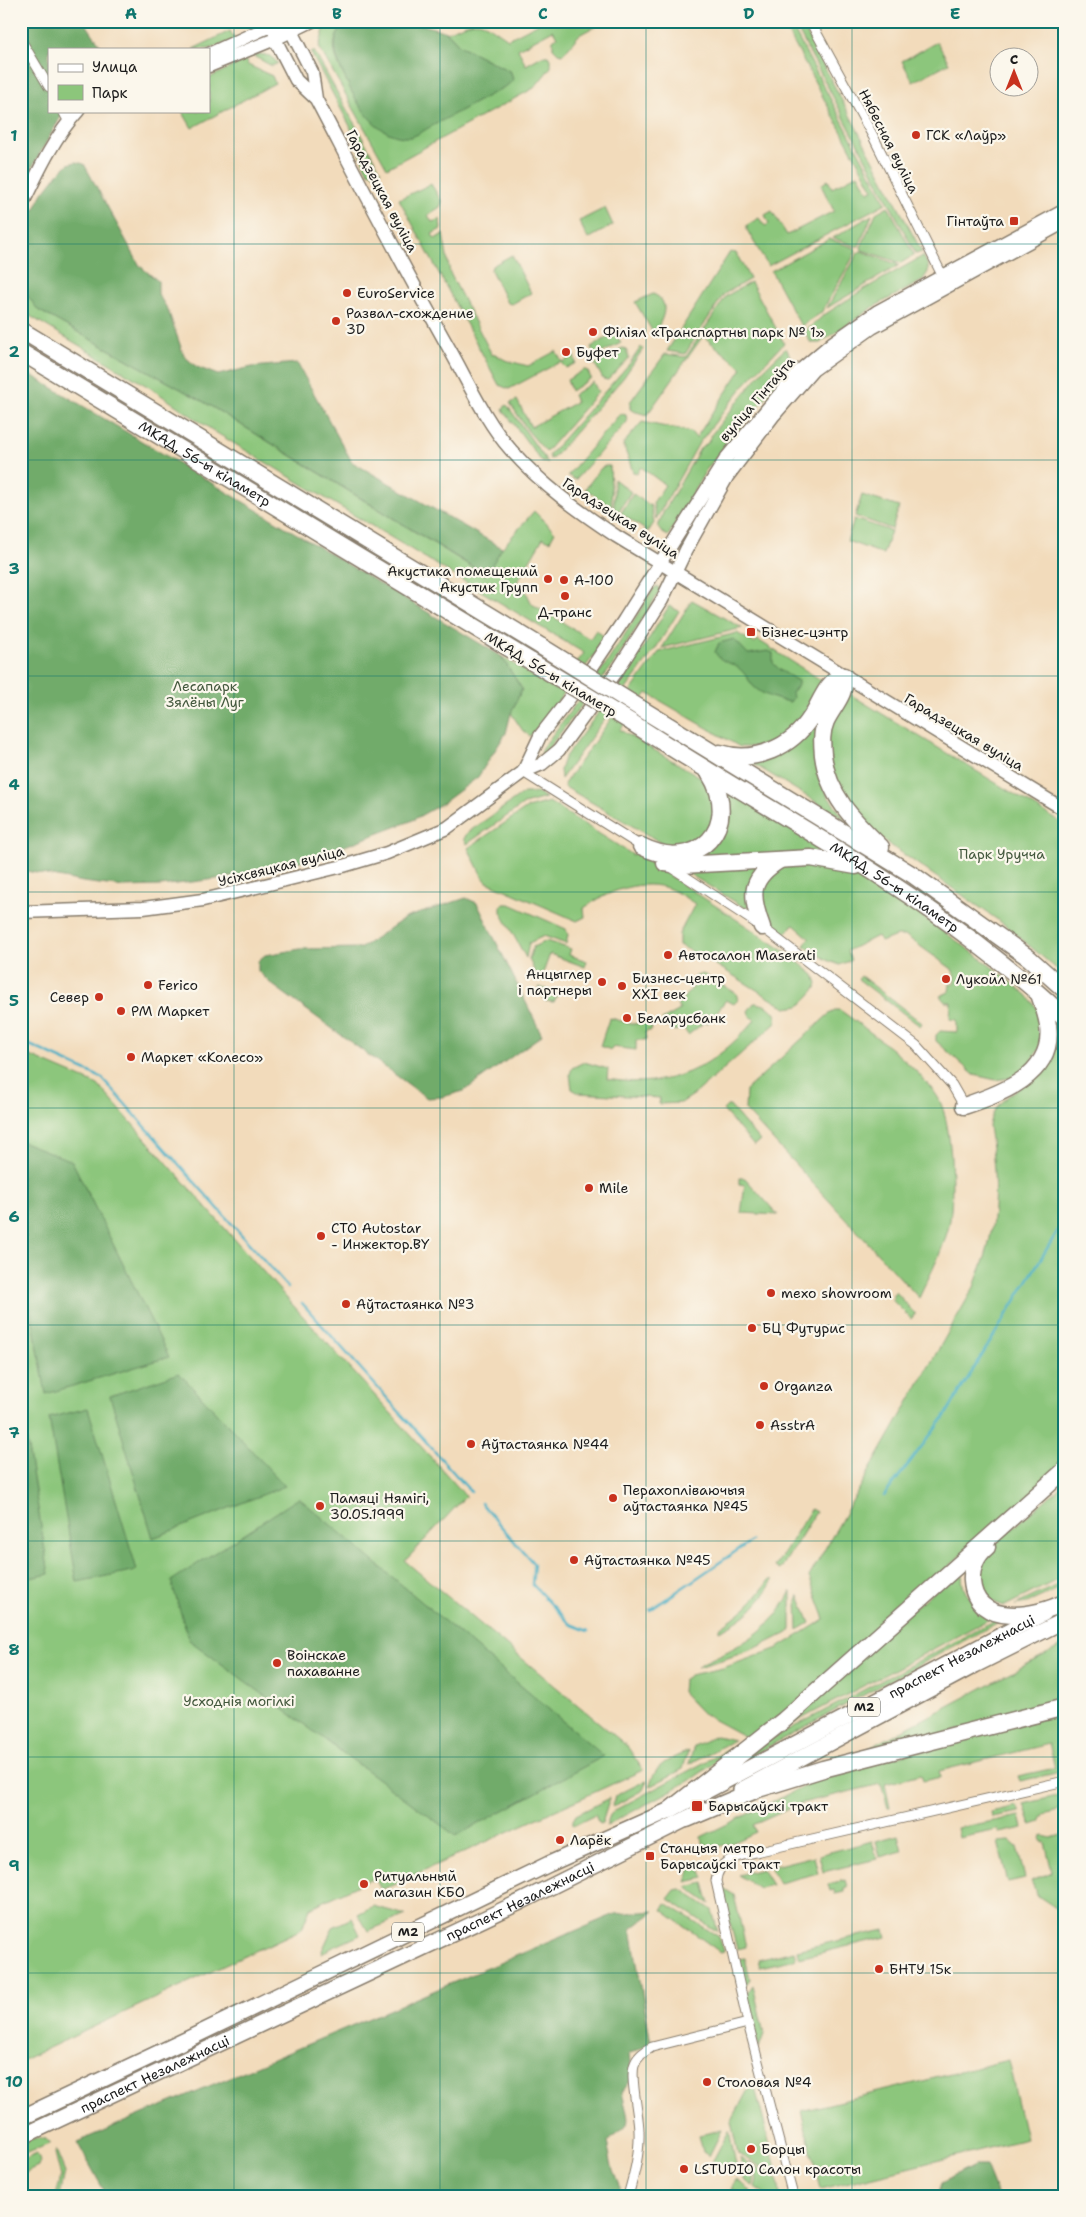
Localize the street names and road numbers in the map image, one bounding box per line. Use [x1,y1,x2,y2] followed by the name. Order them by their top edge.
[855,86,923,196] street label: Нябесная вуліца
[342,127,422,256] street label: Гарадзецкая вуліца
[715,353,799,445] street label: вуліца Гінтаўта
[135,417,274,511] street label: МКАД, 56-ы кіламетр
[559,473,683,563] street label: Гарадзецкая вуліца
[482,627,621,721] street label: МКАД, 56-ы кіламетр
[901,689,1027,775] street label: Гарадзецкая вуліца
[827,838,963,936] street label: МКАД, 56-ы кіламетр
[216,842,346,890] street label: Усіхсвяцкая вуліца
[885,1610,1038,1702] street label: праспект Незалежнасці
[848,1698,880,1716] road number: М2
[443,1857,597,1945] street label: праспект Незалежнасці
[392,1922,424,1941] road number: М2
[77,2031,232,2117] street label: праспект Незалежнасці

